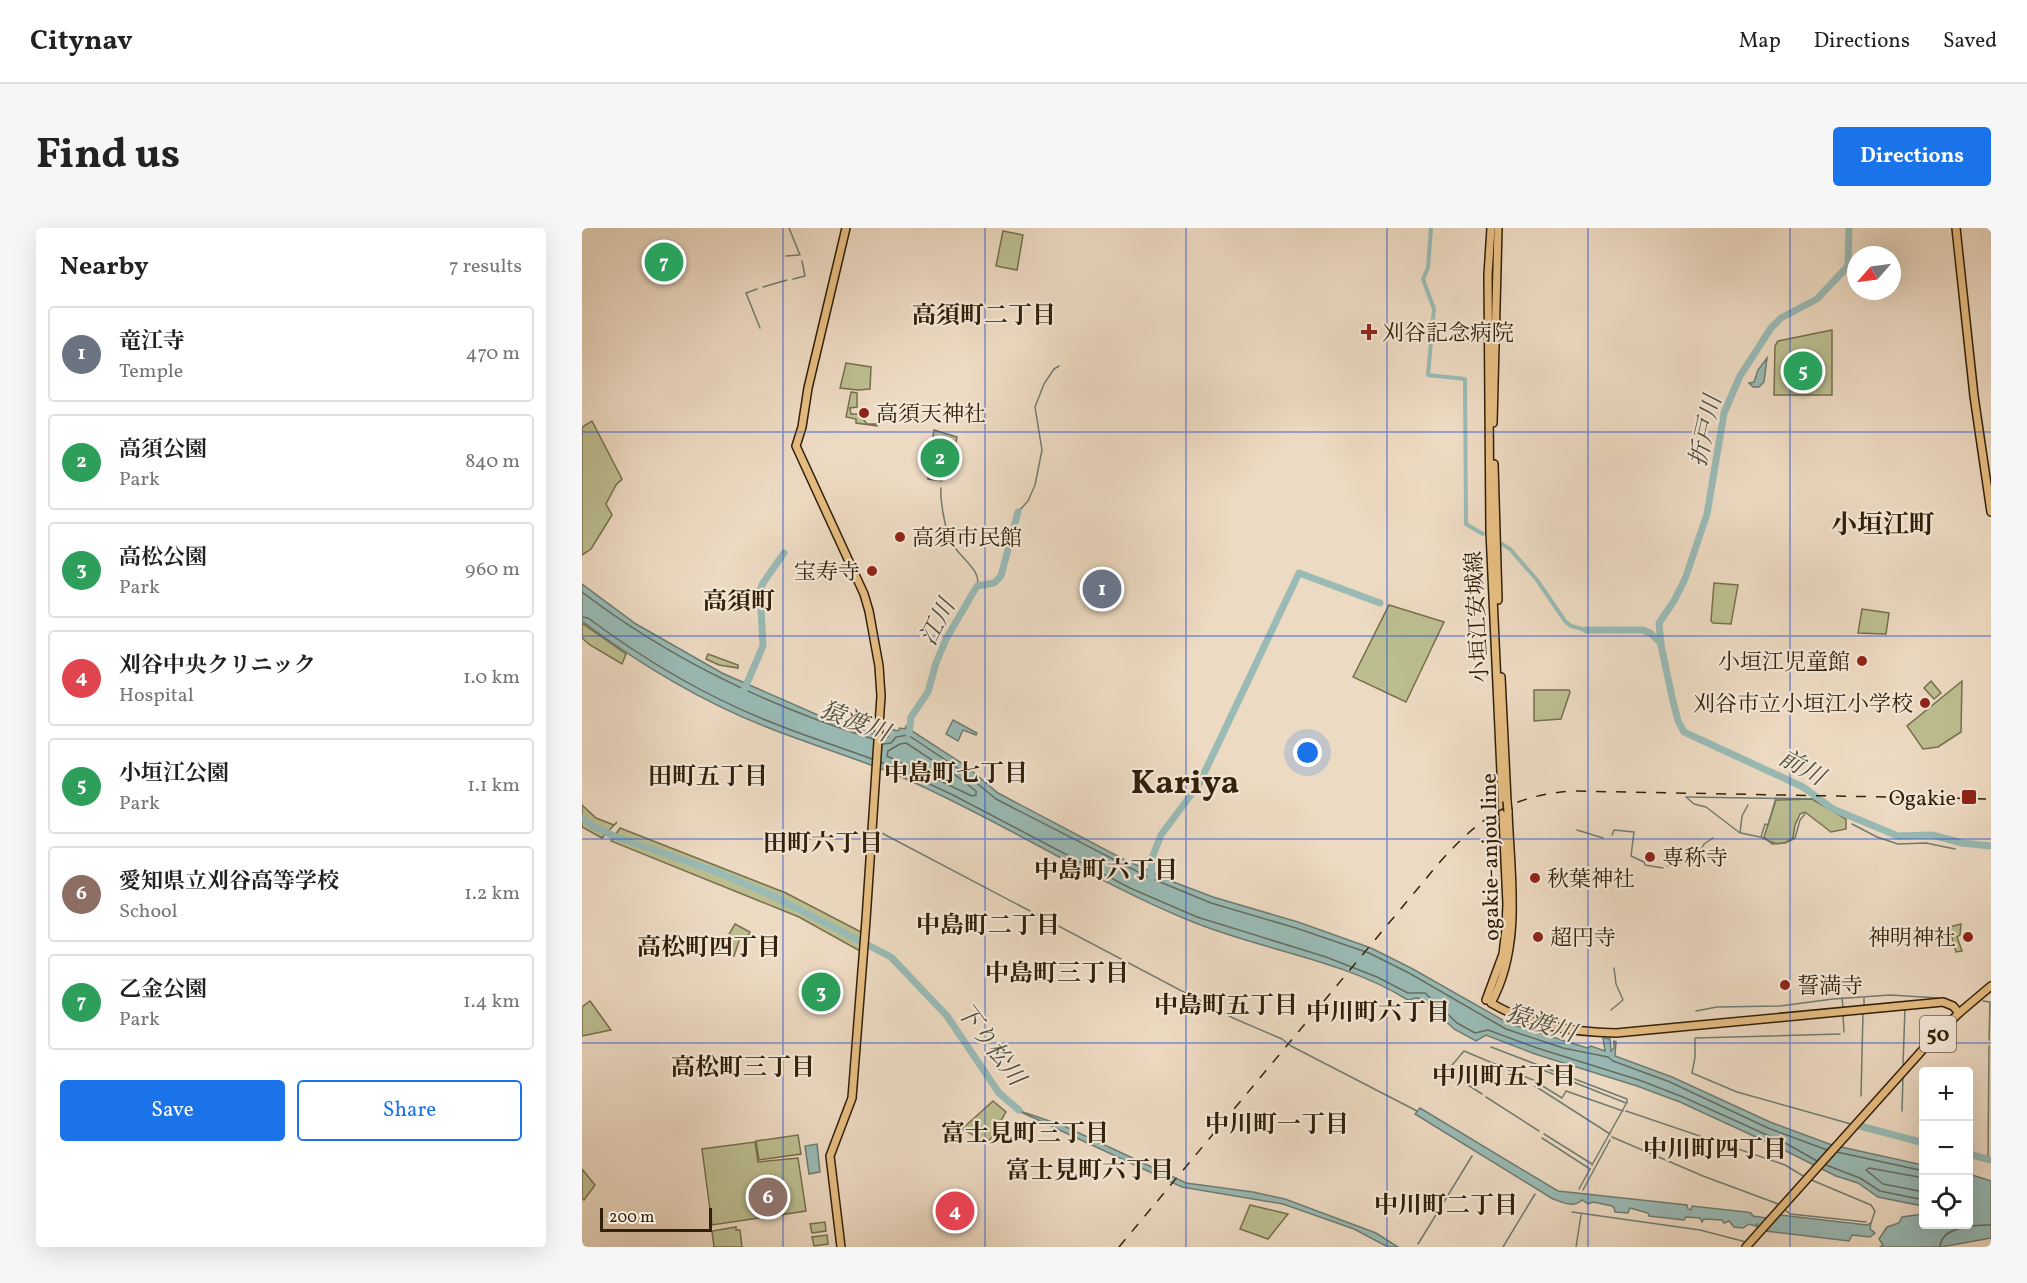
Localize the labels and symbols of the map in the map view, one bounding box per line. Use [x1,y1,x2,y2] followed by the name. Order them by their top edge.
[644,240,683,285] pin: 7
[1847,246,1901,300] north arrow
[912,300,1056,334] district label: 高須町二丁目
[1382,319,1514,350] place label: 刈谷記念病院
[1360,323,1378,341] marker: 刈谷記念病院
[1784,348,1822,394] pin: 5
[1682,390,1732,470] water label: 折戸川
[876,400,986,431] place label: 高須天神社
[857,406,871,420] marker: 高須天神社
[920,436,960,480] pin: 2
[1831,508,1935,544] district label: 小垣江町
[912,524,1022,555] place label: 高須市民館
[893,530,907,544] marker: 高須市民館
[1460,550,1497,684] street label: 小垣江安城線
[794,558,860,589] place label: 宝寿寺
[865,564,879,578] marker: 宝寿寺
[1082,566,1122,612] pin: 1
[703,586,775,620] district label: 高須町
[913,591,966,652] water label: 江川
[1718,648,1850,679] place label: 小垣江児童館
[1855,654,1869,668] marker: 小垣江児童館
[1693,690,1913,721] place label: 刈谷市立小垣江小学校
[815,694,897,753] water label: 猿渡川
[1918,696,1932,710] marker: 刈谷市立小垣江小学校
[1293,738,1322,767] your location
[1772,742,1833,797] water label: 前川
[884,758,1028,792] district label: 中島町七丁目
[648,761,768,795] district label: 田町五丁目
[1131,761,1239,808] district label: Kariya
[1475,773,1508,941] street label: ogakie-anjou line
[1889,784,1956,815] place label: Ogakie
[1960,788,1978,806] marker: Ogakie
[763,828,883,862] district label: 田町六丁目
[1662,844,1728,875] place label: 専称寺
[1643,850,1657,864] marker: 専称寺
[1034,855,1178,889] district label: 中島町六丁目
[1547,865,1635,896] place label: 秋葉神社
[1528,871,1542,885] marker: 秋葉神社
[916,910,1060,944] district label: 中島町二丁目
[1550,924,1616,955] place label: 超円寺
[1868,924,1956,955] place label: 神明神社
[1531,930,1545,944] marker: 超円寺
[1961,930,1975,944] marker: 神明神社
[637,932,781,966] district label: 高松町四丁目
[985,958,1129,992] district label: 中島町三丁目
[802,970,840,1014] pin: 3
[1797,972,1863,1003] place label: 誓満寺
[1778,978,1792,992] marker: 誓満寺
[1154,990,1298,1024] district label: 中島町五丁目
[947,997,1034,1096] water label: 下り松川
[1306,997,1450,1031] district label: 中川町六丁目
[1501,998,1583,1053] water label: 猿渡川
[1920,1016,1956,1052] road number: 50
[671,1052,815,1086] district label: 高松町三丁目
[1432,1061,1576,1095] district label: 中川町五丁目
[1205,1109,1349,1143] district label: 中川町一丁目
[941,1118,1109,1152] district label: 富士見町三丁目
[1643,1134,1787,1168] district label: 中川町四丁目
[1006,1155,1174,1189] district label: 富士見町六丁目
[748,1174,788,1220] pin: 6
[936,1188,974,1234] pin: 4
[1374,1190,1518,1224] district label: 中川町二丁目
[600,1205,712,1232] scale bar

